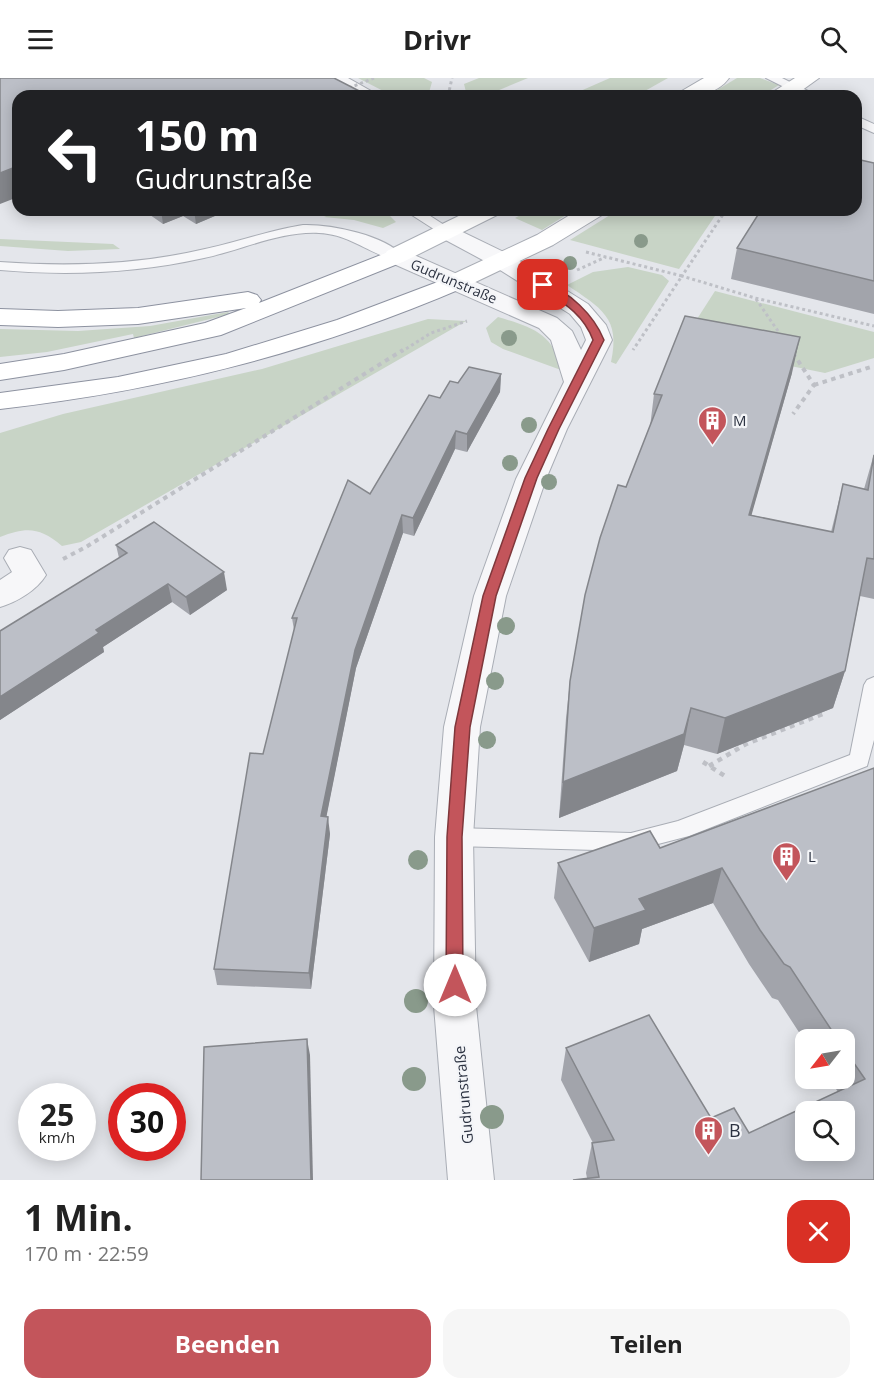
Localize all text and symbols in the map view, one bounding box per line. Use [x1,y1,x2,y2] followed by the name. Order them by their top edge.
[403,21,471,58] text: Drivr
[24,23,57,56] icon: menu
[817,23,850,56] icon: search
[135,106,259,163] text: 150 m
[36,114,114,192] icon: left
[135,160,312,197] text: Gudrunstraße
[408,254,500,308] street label: Gudrunstraße
[517,259,568,310] pin
[526,268,559,301] icon: arrive
[696,404,728,446] building icon: M
[733,410,747,430] place label: M
[771,840,803,882] building icon: L
[808,846,816,866] place label: L
[423,953,487,1017] position arrow
[795,1029,855,1089] north arrow
[795,1029,855,1161] map controls
[449,1045,477,1145] street label: Gudrunstraße
[108,1083,186,1161] speed limit sign: 30
[40,1094,74,1135] text: 25
[795,1101,855,1161] button: search
[692,1114,724,1156] building icon: B
[729,1118,741,1142] place label: B
[39,1127,75,1147] text: km/h
[24,1193,133,1242] text: 1 Min.
[787,1200,850,1263] button: close
[24,1240,149,1267] text: 170 m · 22:59
[24,1309,431,1378] button: Beenden
[443,1309,850,1378] button: Teilen

